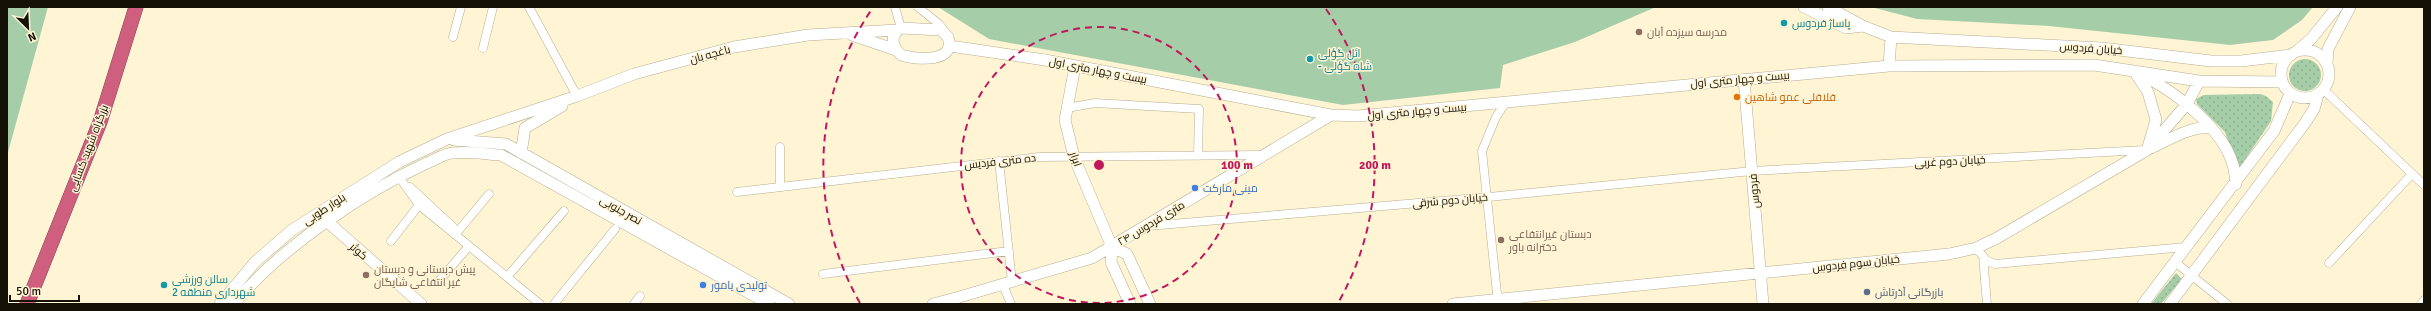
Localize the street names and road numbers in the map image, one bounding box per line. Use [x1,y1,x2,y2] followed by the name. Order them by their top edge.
[2059,40,2123,57] street label: خیابان فردوس
[688,43,732,66] street label: باغچه بان
[1048,55,1148,86] street label: بیست و چهار متری اول
[1690,69,1790,90] street label: بیست و چهار متری اول
[1367,101,1467,122] street label: بیست و چهار متری اول
[66,103,111,193] street label: بزرگراه شهید کسایی
[1067,149,1084,168] street label: ابرار
[964,151,1037,172] street label: ده متری فردیس
[1914,153,1986,171] street label: خیابان دوم غربی
[1747,173,1762,209] street label: فردوس
[301,191,348,228] street label: بلوار طوبی
[1412,191,1488,211] street label: خیابان دوم شرقی
[598,193,644,228] street label: نصر جنوبی
[1115,198,1187,249] street label: ۲۴ متری فردوس
[346,239,370,263] street label: کوثر
[1812,252,1901,276] street label: خیابان سوم فردوس

